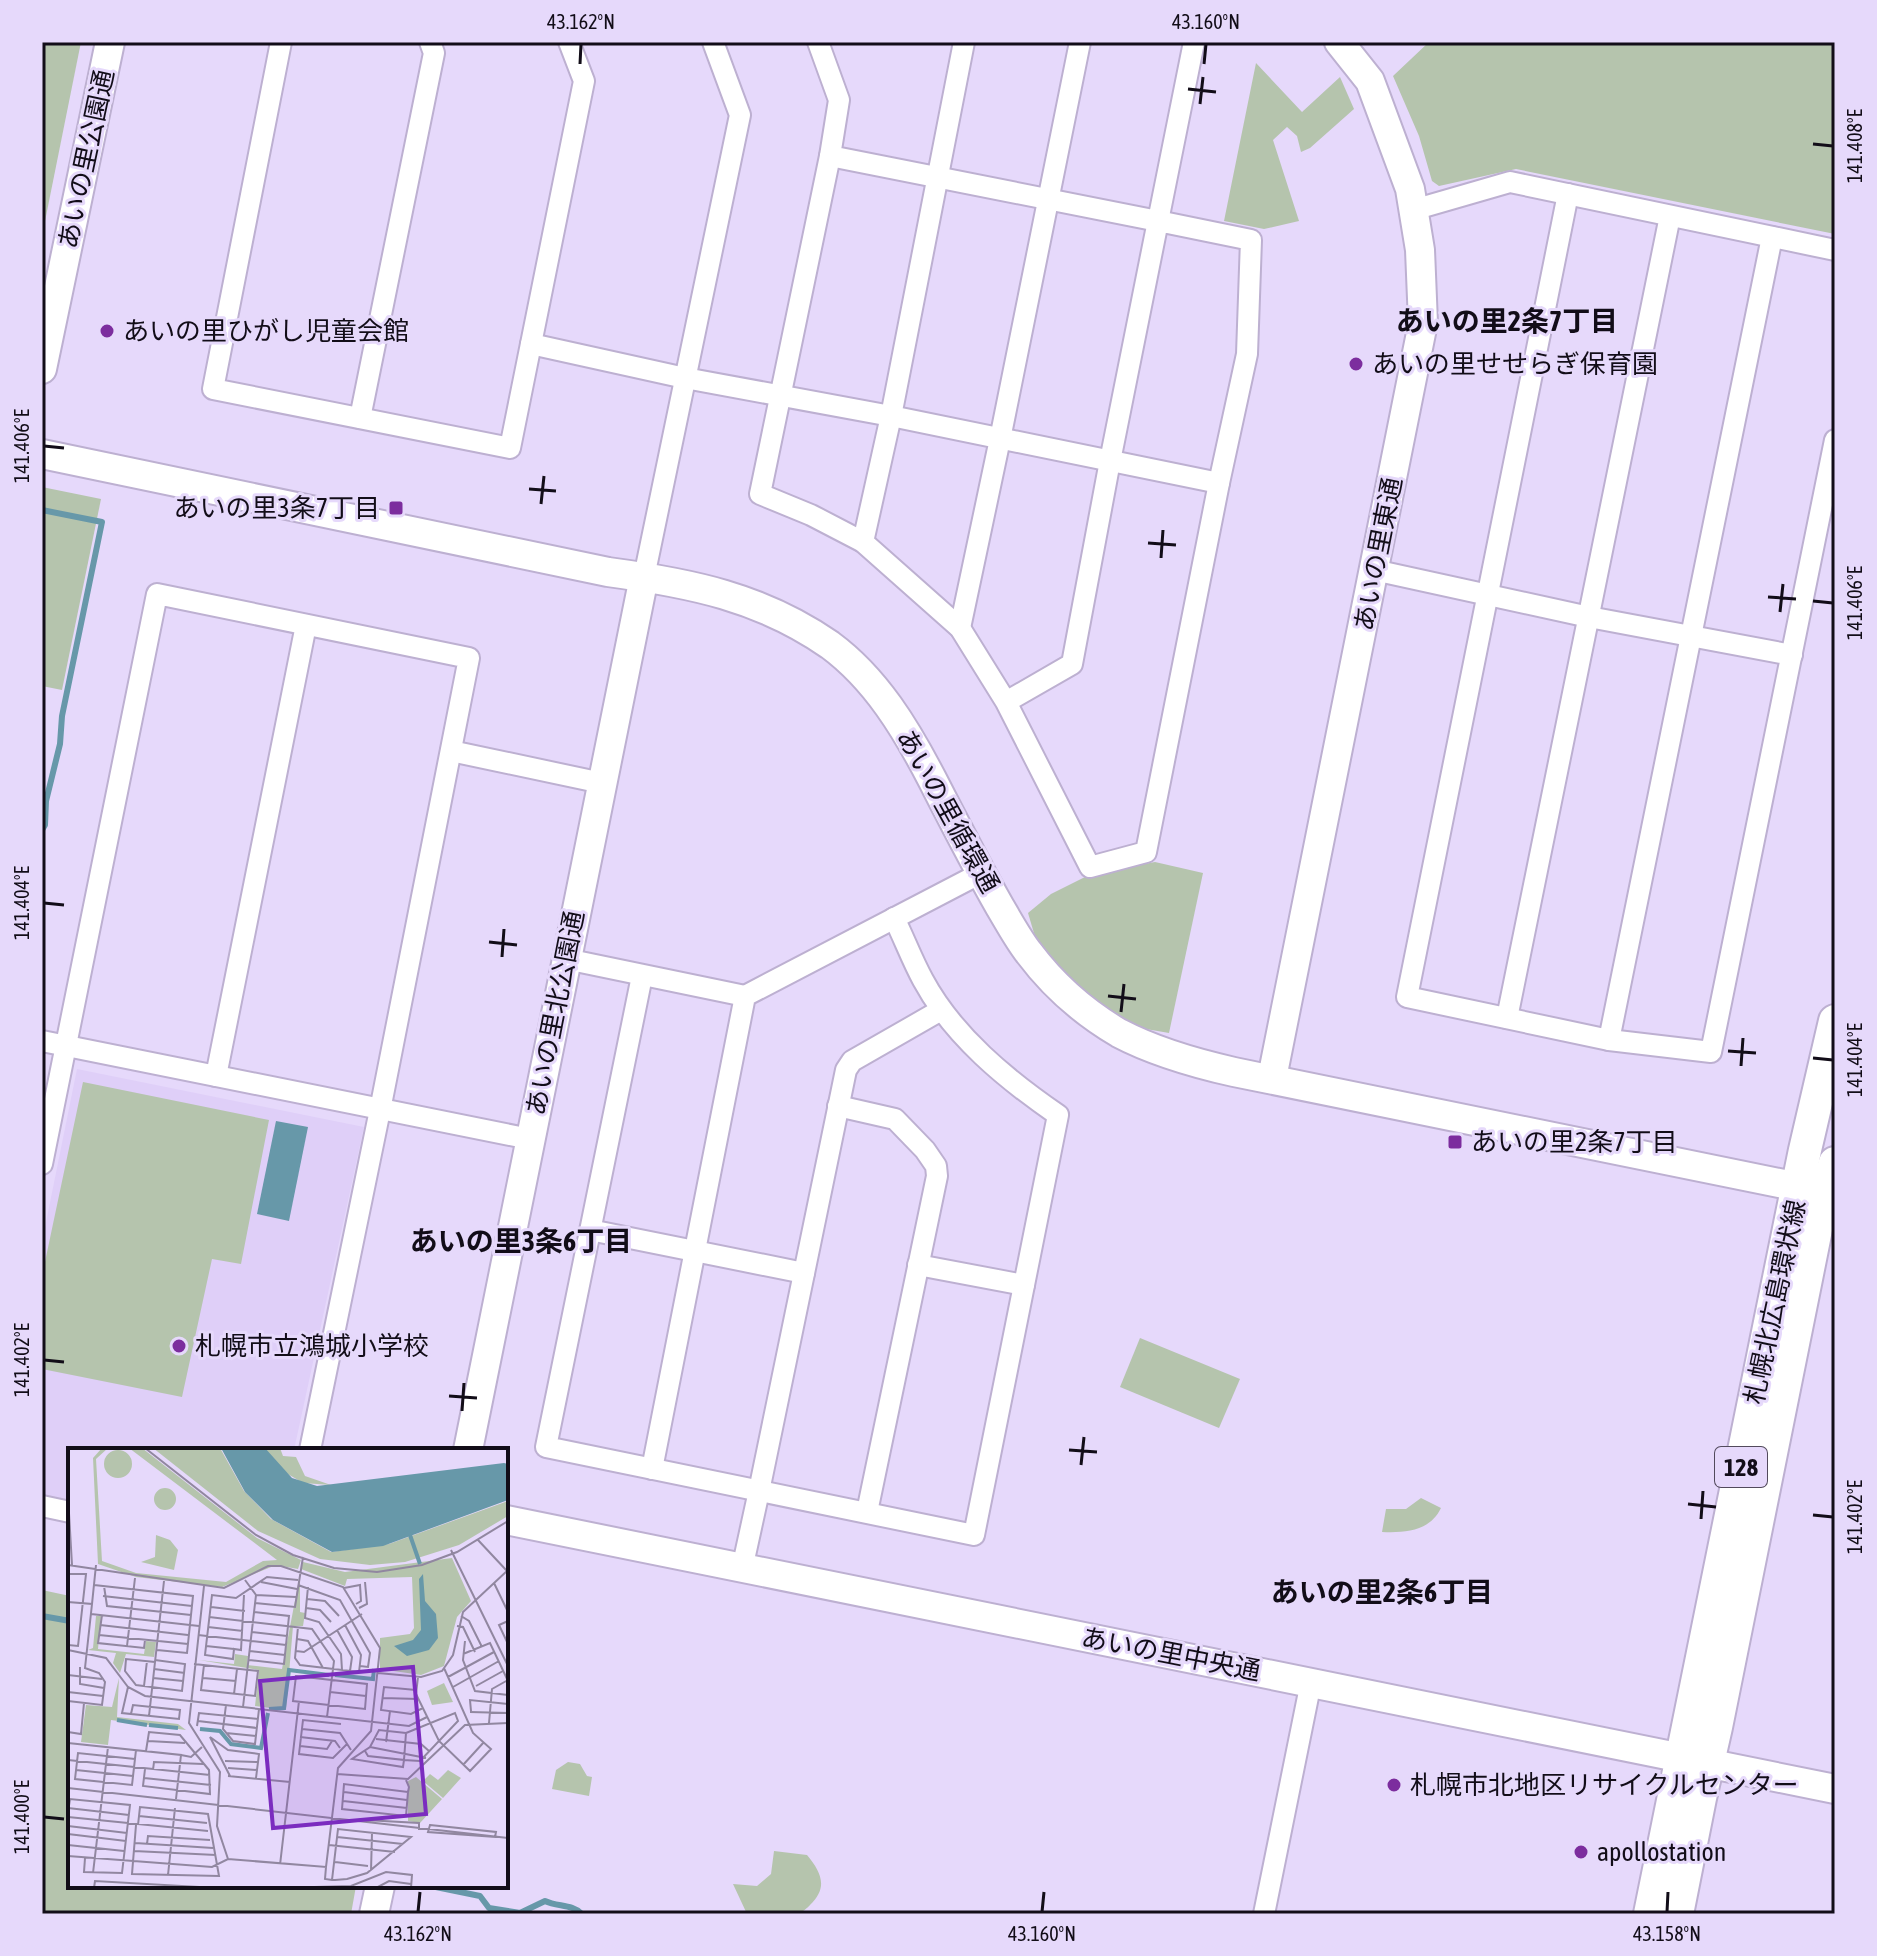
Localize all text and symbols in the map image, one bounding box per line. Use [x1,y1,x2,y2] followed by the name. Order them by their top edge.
[547,10,615,33] text: 43.162°N
[1172,10,1240,33] text: 43.160°N
[52,67,120,251] street label: あいの里公園通
[1843,109,1866,183] text: 141.408°E
[1396,305,1618,337] district label: あいの里2条7丁目
[123,316,409,346] place label: あいの里ひがし児童会館
[98,322,116,340] marker: あいの里ひがし児童会館
[1372,349,1658,379] place label: あいの里せせらぎ保育園
[1347,355,1365,373] marker: あいの里せせらぎ保育園
[10,409,33,483] text: 141.406°E
[1348,475,1408,633] street label: あいの里東通
[174,493,380,523] place label: あいの里3条7丁目
[387,499,405,517] marker: あいの里3条7丁目
[1843,566,1866,640] text: 141.406°E
[891,724,1005,898] street label: あいの里循環通
[10,866,33,940] text: 141.404°E
[520,908,590,1118] street label: あいの里北公園通
[1843,1023,1866,1097] text: 141.404°E
[1471,1127,1677,1157] place label: あいの里2条7丁目
[1446,1133,1464,1151] marker: あいの里2条7丁目
[1739,1197,1811,1407] street label: 札幌北広島環状線
[410,1225,632,1257] district label: あいの里3条6丁目
[10,1323,33,1397] text: 141.402°E
[195,1331,429,1361] place label: 札幌市立鴻城小学校
[170,1337,188,1355] marker: 札幌市立鴻城小学校
[1715,1447,1767,1487] road number: 128
[68,1448,508,1888] inset map
[1843,1480,1866,1554] text: 141.402°E
[1271,1576,1493,1608] district label: あいの里2条6丁目
[1079,1622,1263,1686] street label: あいの里中央通
[1410,1770,1799,1800] place label: 札幌市北地区リサイクルセンター
[1385,1776,1403,1794] marker: 札幌市北地区リサイクルセンター
[10,1780,33,1854] text: 141.400°E
[1597,1837,1726,1867] place label: apollostation
[1572,1843,1590,1861] marker: apollostation
[384,1922,452,1945] text: 43.162°N
[1008,1922,1076,1945] text: 43.160°N
[1633,1922,1701,1945] text: 43.158°N

